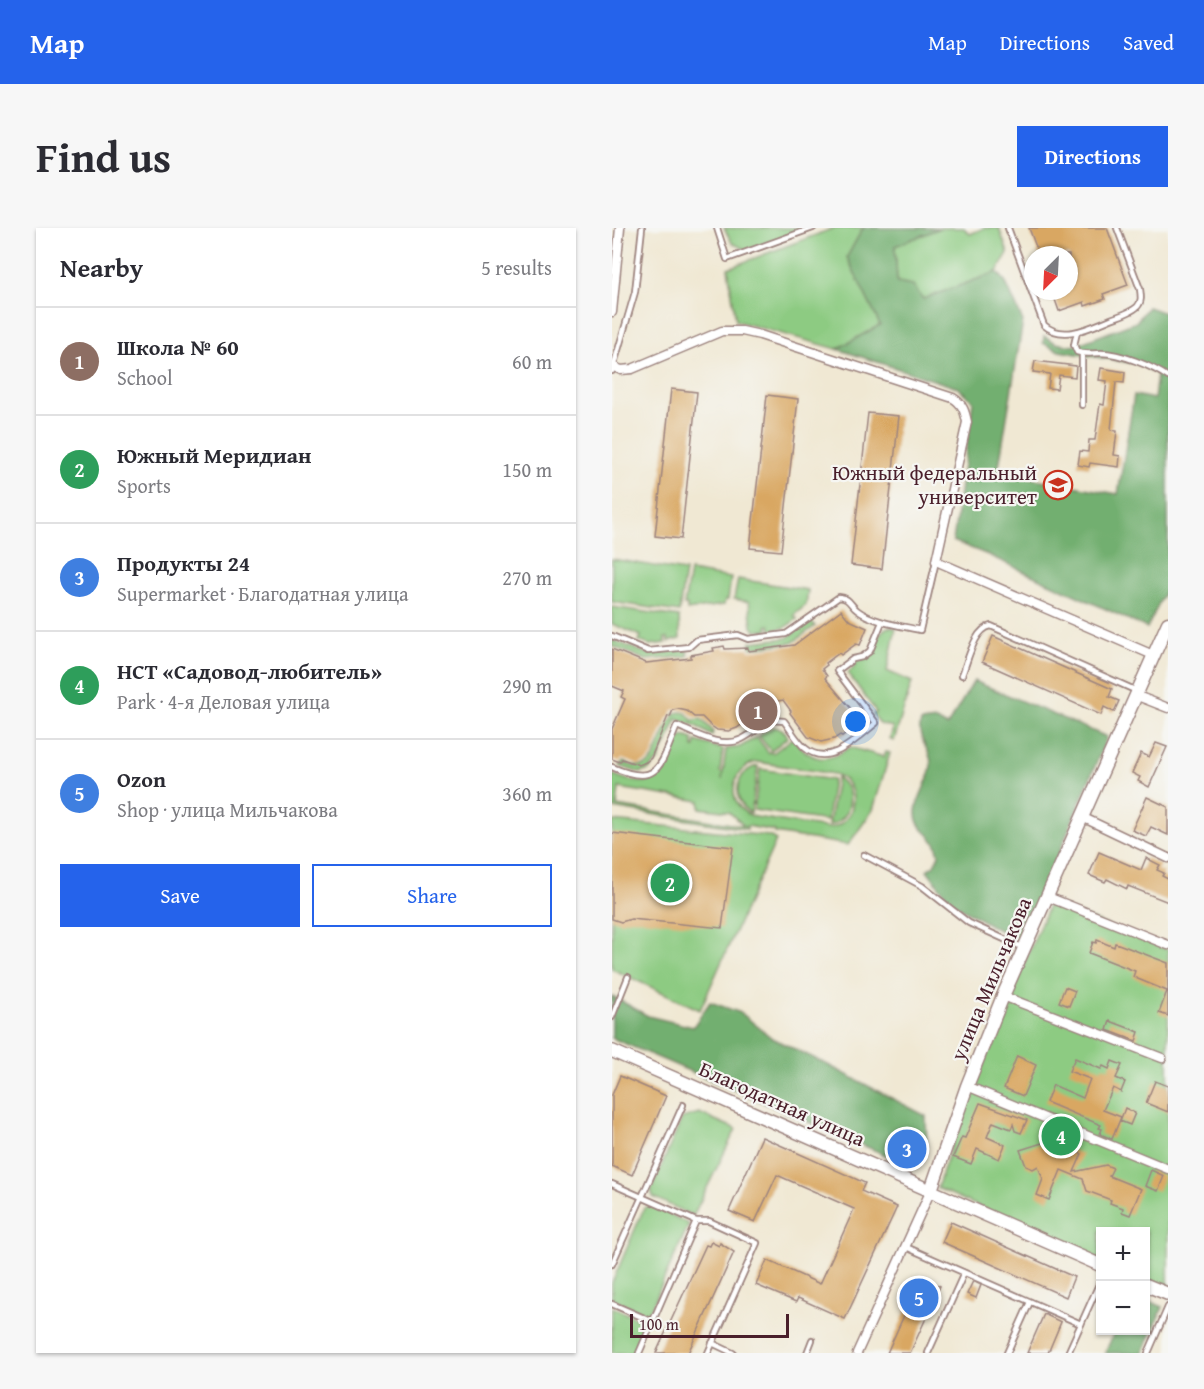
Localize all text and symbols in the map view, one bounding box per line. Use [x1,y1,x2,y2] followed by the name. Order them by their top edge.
[30,22,84,63] text: Map
[928,27,967,58] text: Map
[1000,27,1090,58] text: Directions
[1123,27,1174,58] text: Saved
[36,126,171,187] text: Find us
[1017,126,1168,187] button: Directions
[1024,246,1078,300] north arrow
[60,248,143,287] text: Nearby
[481,253,552,282] text: 5 results
[117,331,239,363] text: Школа № 60
[74,347,85,376] text: 1
[512,347,552,376] text: 60 m
[117,363,173,392] text: School
[117,439,311,471] text: Южный Меридиан
[74,455,85,484] text: 2
[502,455,552,484] text: 150 m
[832,457,1037,512] place label: Южный федеральный университет
[1042,469,1074,501] school or university icon: Южный федеральный университет
[117,471,171,500] text: Sports
[117,547,250,579] text: Продукты 24
[74,563,85,592] text: 3
[502,563,552,592] text: 270 m
[117,579,409,608] text: Supermarket · Благодатная улица
[117,655,382,687] text: НСТ «Садовод-любитель»
[74,671,85,700] text: 4
[502,671,552,700] text: 290 m
[117,687,330,716] text: Park · 4-я Деловая улица
[738,688,778,734] pin: 1
[841,707,870,736] your location
[117,763,166,795] text: Ozon
[74,779,85,808] text: 5
[502,779,552,808] text: 360 m
[117,795,338,824] text: Shop · улица Мильчакова
[650,860,690,906] pin: 2
[60,864,300,927] button: Save
[312,864,552,927] button: Share
[942,892,1039,1066] street label: улица Мильчакова
[694,1053,870,1154] street label: Благодатная улица
[1042,1114,1080,1158] pin: 4
[888,1126,926,1172] pin: 3
[1096,1227,1150,1335] map controls
[1096,1227,1150,1281] button: +
[900,1276,938,1320] pin: 5
[1096,1281,1150,1335] button: −
[630,1311,789,1338] scale bar
[639,1312,679,1336] text: 100 m

